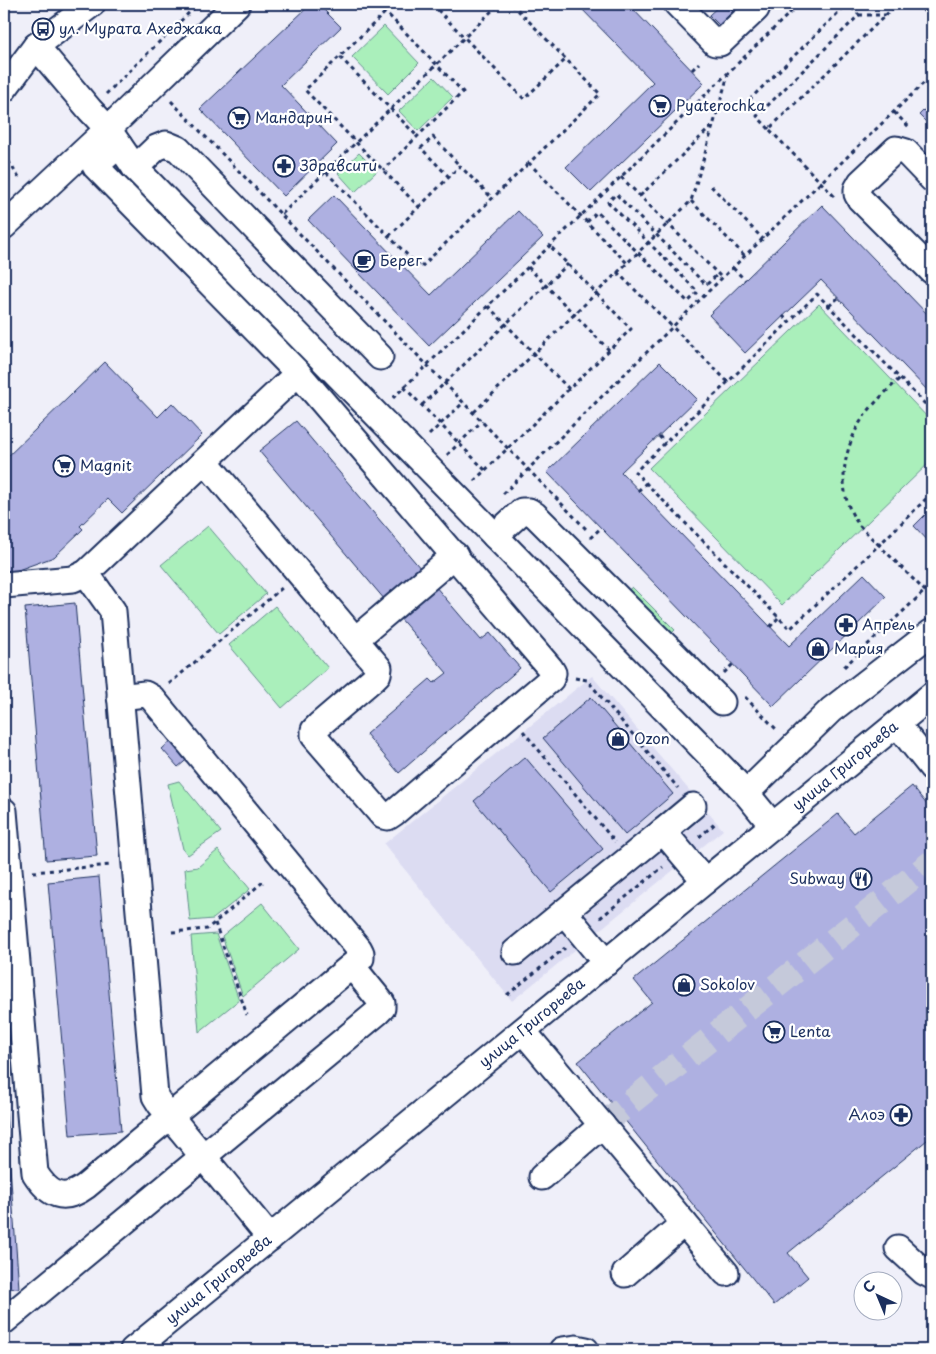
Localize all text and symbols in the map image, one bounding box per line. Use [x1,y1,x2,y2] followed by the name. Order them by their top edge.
[59,16,222,39] place label: ул. Мурата Ахеджака
[31,17,55,41] bus stop icon: ул. Мурата Ахеджака
[676,93,766,116] place label: Pyaterochka
[648,94,672,118] supermarket icon: Pyaterochka
[255,105,333,128] place label: Мандарин
[227,106,251,130] supermarket icon: Мандарин
[299,153,377,176] place label: Здравсити
[272,154,296,178] pharmacy icon: Здравсити
[380,248,422,271] place label: Берег
[352,249,376,273] cafe icon: Берег
[80,453,132,476] place label: Magnit
[52,454,76,478] supermarket icon: Magnit
[862,612,915,635] place label: Апрель
[834,613,858,637] pharmacy icon: Апрель
[834,636,884,659] place label: Мария
[806,637,830,661] shop icon: Мария
[786,714,903,815] street label: улица Григорьева
[634,726,670,749] place label: Ozon
[606,727,630,751] shop icon: Ozon
[789,866,845,889] place label: Subway
[849,867,873,891] restaurant icon: Subway
[473,971,590,1072] street label: улица Григорьева
[700,972,755,995] place label: Sokolov
[672,973,696,997] shop icon: Sokolov
[790,1019,831,1042] place label: Lenta
[762,1020,786,1044] supermarket icon: Lenta
[849,1102,885,1125] place label: Алоэ
[889,1103,913,1127] pharmacy icon: Алоэ
[160,1228,276,1329] street label: улица Григорьева
[854,1272,904,1322] north arrow
[858,1275,880,1297] text: С

